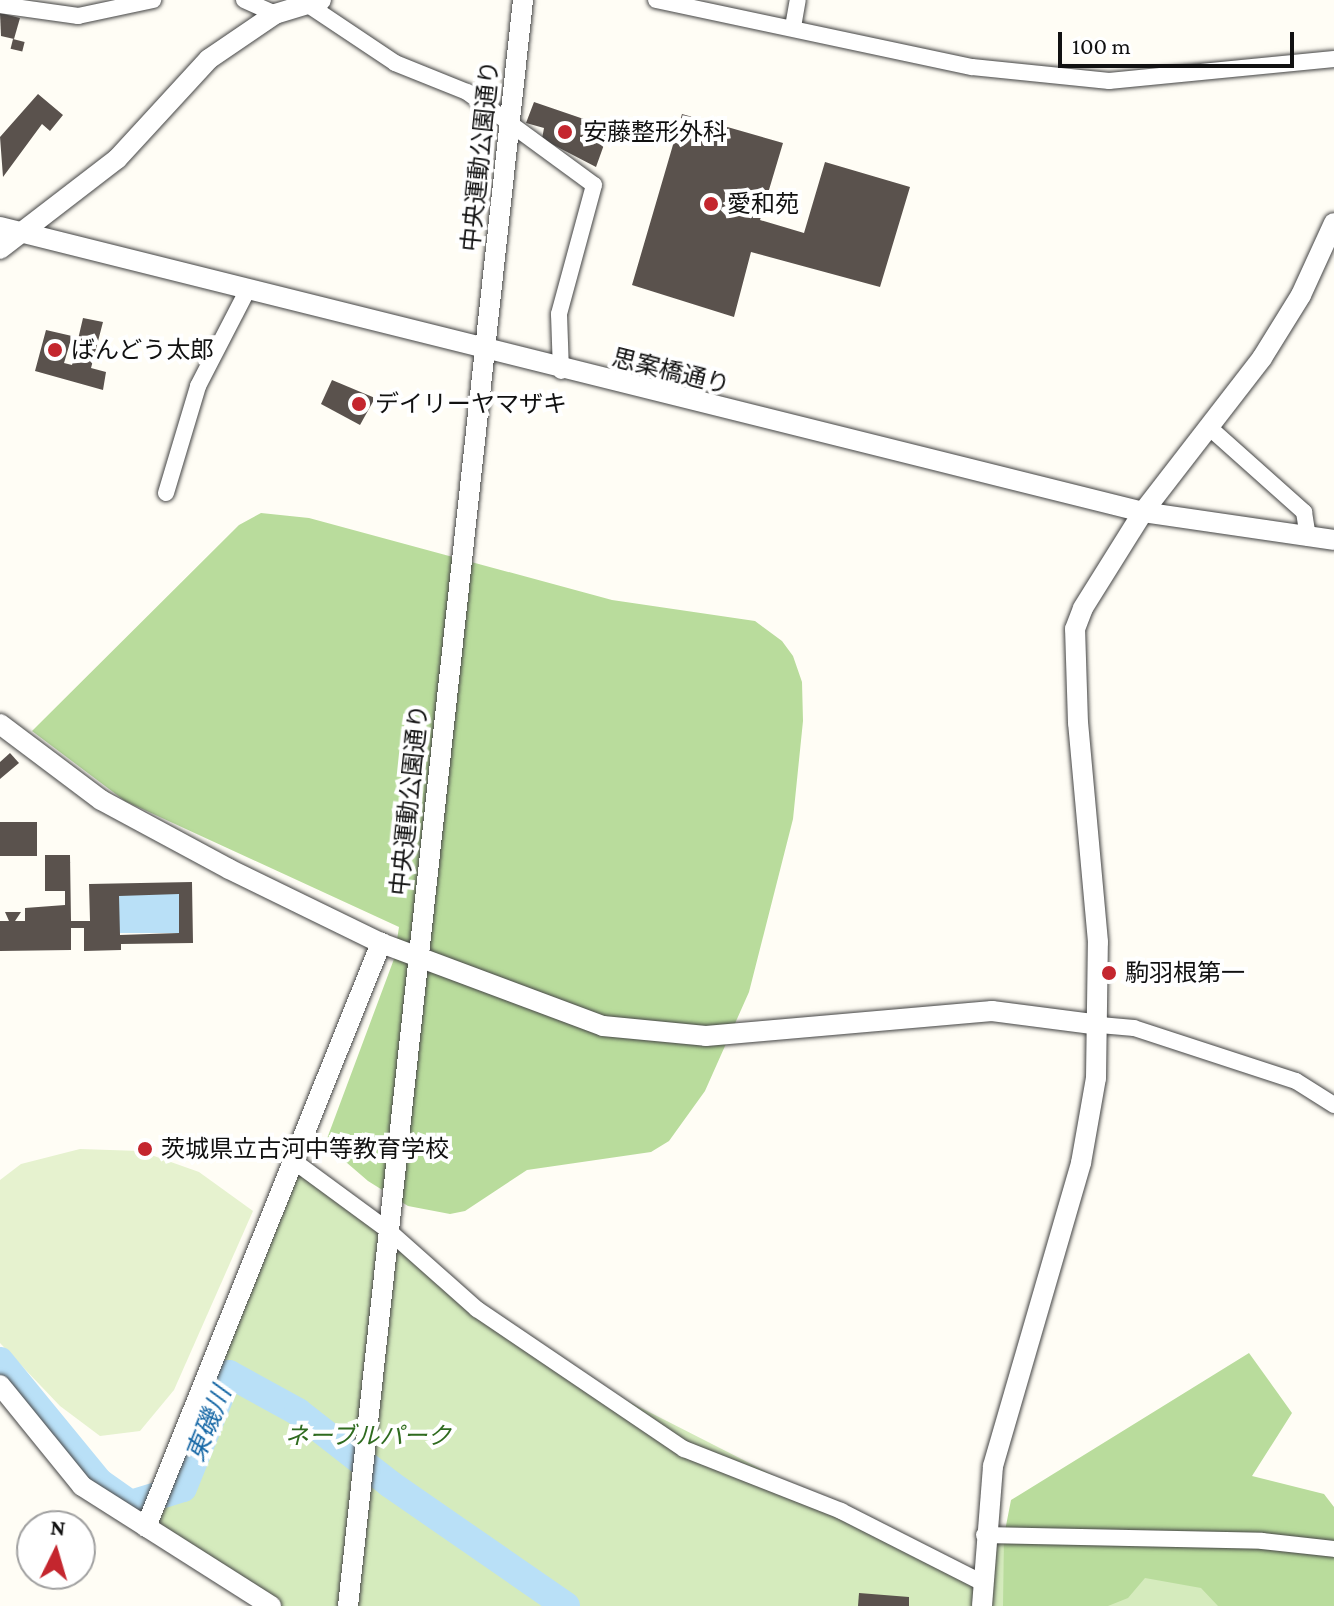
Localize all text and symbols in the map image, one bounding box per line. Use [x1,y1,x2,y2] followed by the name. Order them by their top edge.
[1062,16,1298,66] scale bar
[1072,32,1131,59] text: 100 m
[456,59,504,253] street label: 中央運動公園通り
[583,118,727,146] place label: 安藤整形外科
[554,121,576,143] marker: 安藤整形外科
[727,190,799,218] place label: 愛和苑
[702,195,720,213] marker: 愛和苑
[71,336,215,364] place label: ばんどう太郎
[46,341,64,359] marker: ばんどう太郎
[609,343,733,399] street label: 思案橋通り
[375,390,567,418] place label: デイリーヤマザキ
[350,395,368,413] marker: デイリーヤマザキ
[385,703,433,897] street label: 中央運動公園通り
[1125,959,1245,987] place label: 駒羽根第一
[1100,964,1118,982] marker: 駒羽根第一
[161,1135,449,1163] place label: 茨城県立古河中等教育学校
[136,1140,154,1158] marker: 茨城県立古河中等教育学校
[180,1382,238,1466] water label: 東磯川
[284,1422,452,1450] park label: ネーブルパーク
[16,1510,96,1590] north arrow
[49,1514,67,1541] text: N

